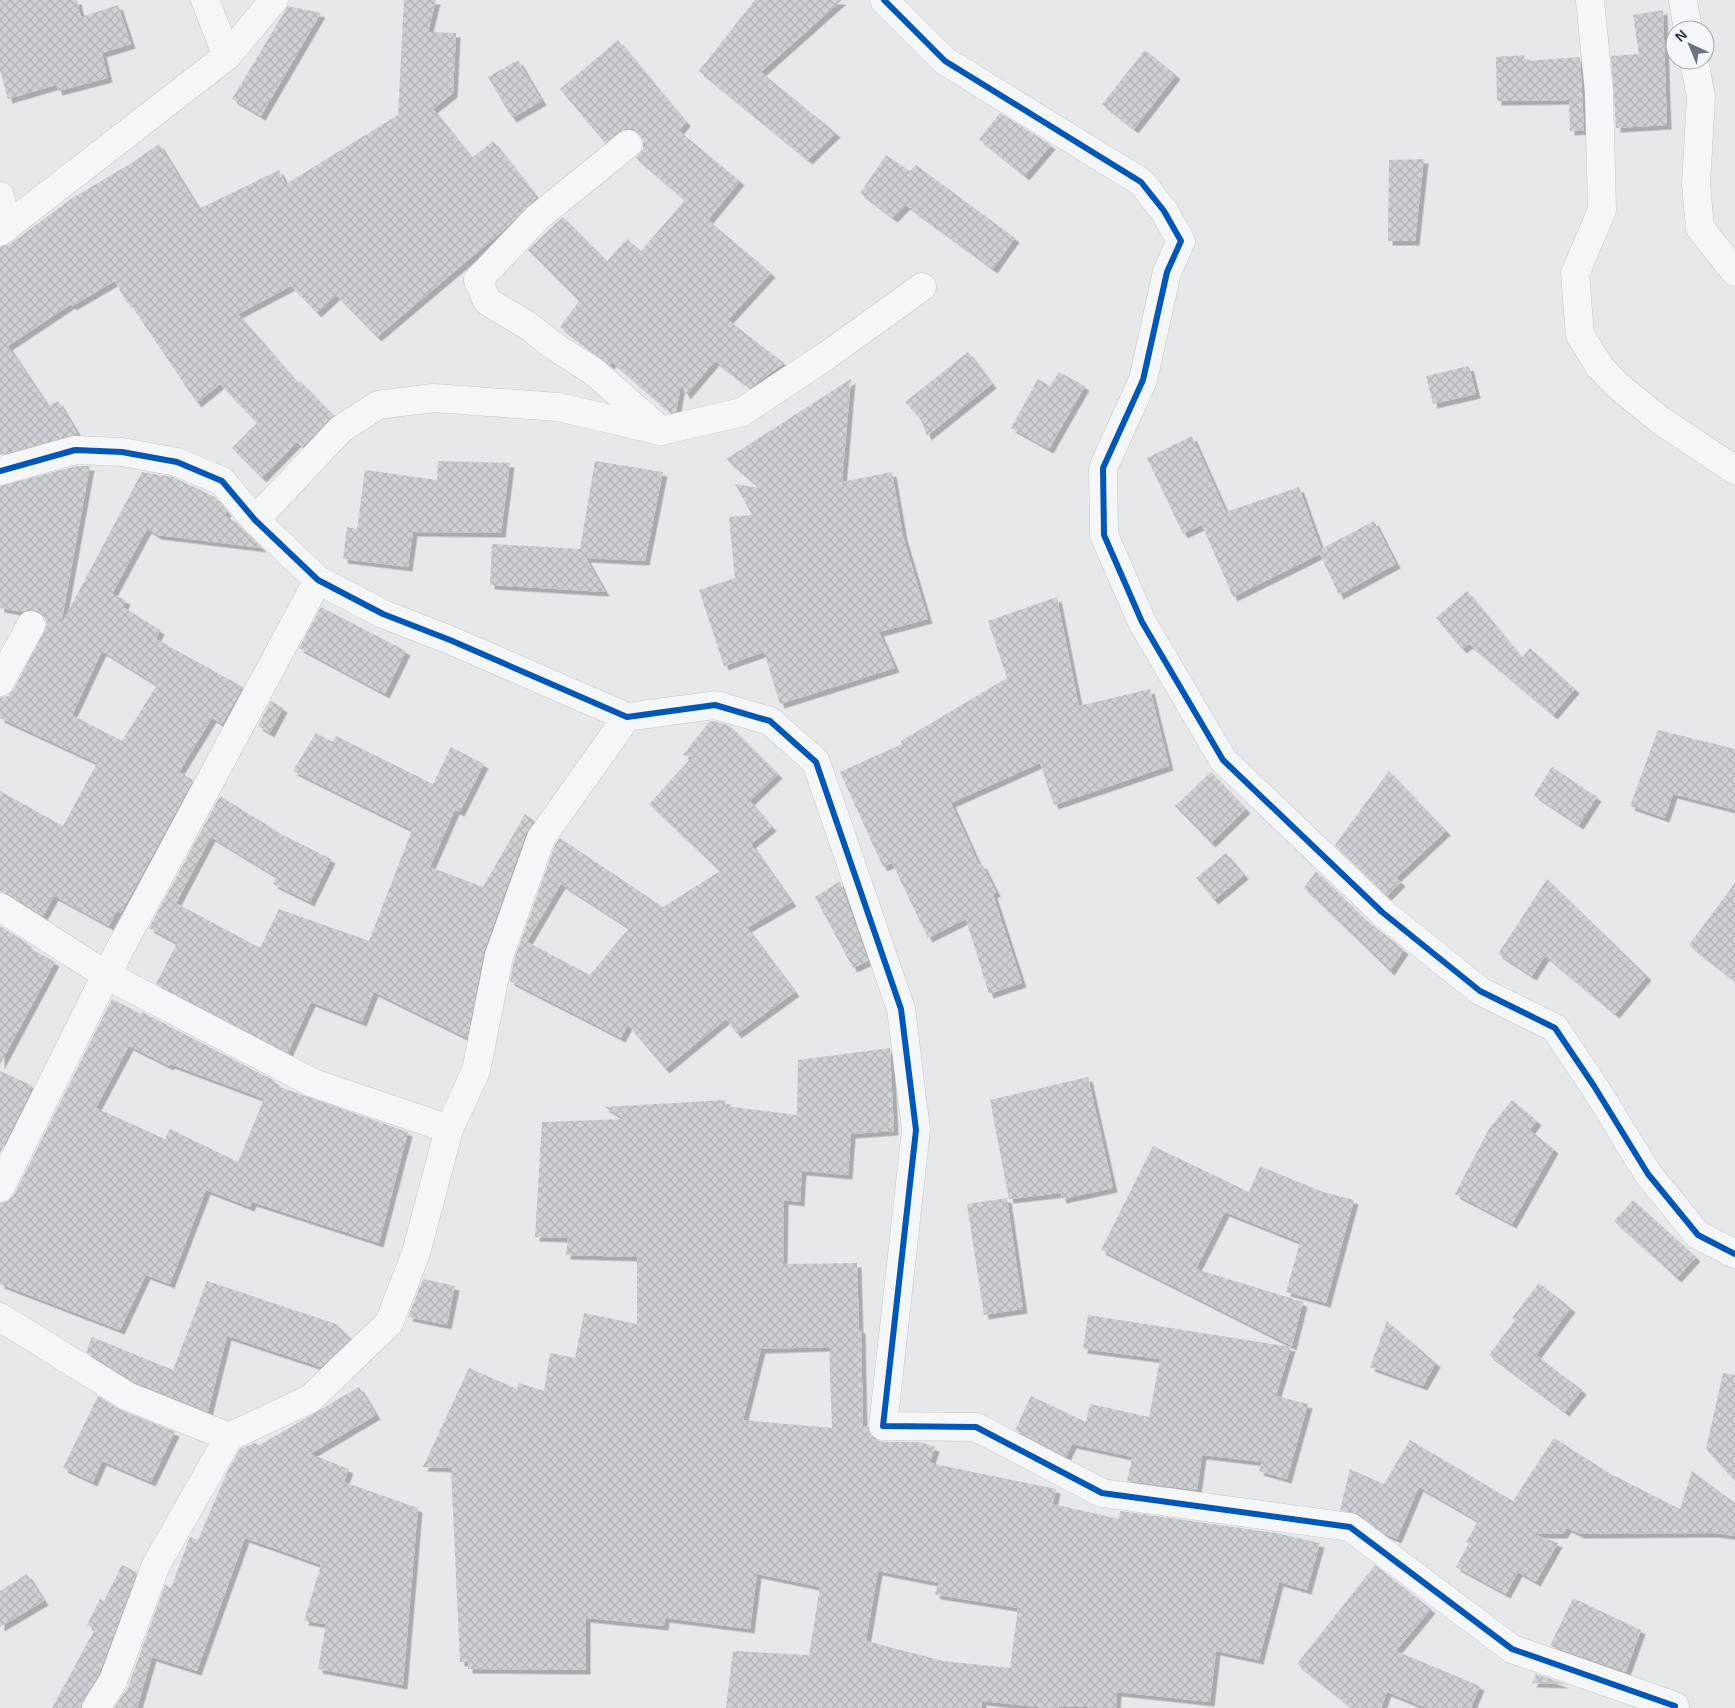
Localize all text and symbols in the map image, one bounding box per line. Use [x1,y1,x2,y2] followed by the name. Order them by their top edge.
[1665,20,1715,70] north arrow
[1672,26,1690,45] text: N

